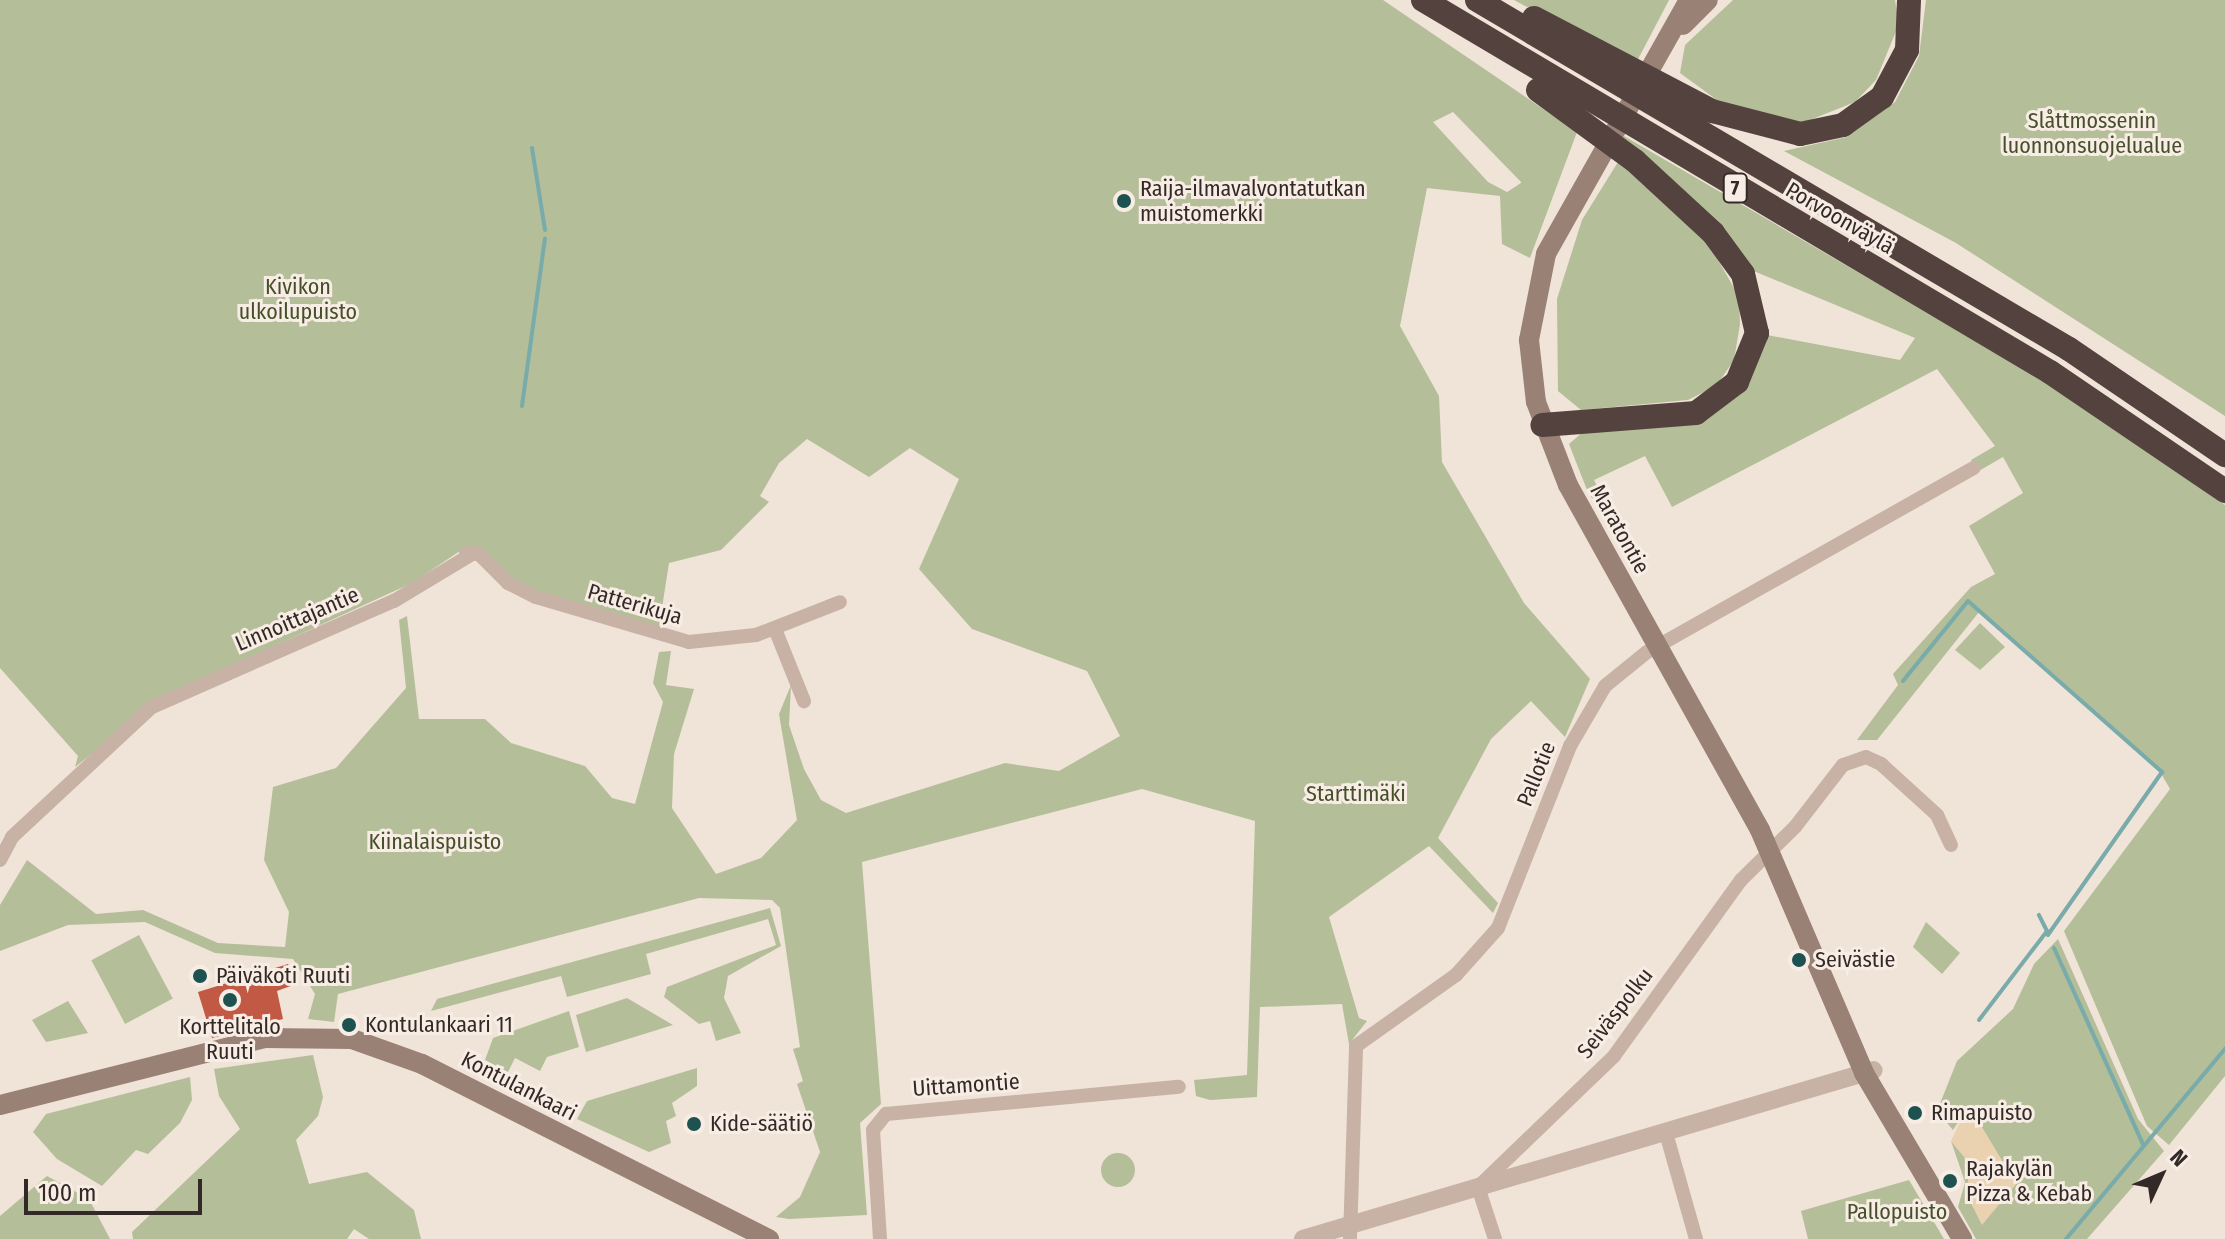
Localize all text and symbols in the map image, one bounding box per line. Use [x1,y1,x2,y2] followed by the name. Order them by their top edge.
[2002,107,2182,158] park label: Slåttmossenin luonnonsuojelualue
[1721,172,1749,204] road number: 7
[1140,175,1366,226] place label: Raija-ilmavalvontatutkan muistomerkki
[1781,176,1899,260] street label: Porvoonväylä
[1115,192,1133,210] marker: Raija-ilmavalvontatutkan muistomerkki
[239,273,357,324] park label: Kivikon ulkoilupuisto
[1585,480,1655,578] street label: Maratontie
[585,578,685,630] street label: Patterikuja
[231,581,363,657] street label: Linnoittajantie
[1511,738,1561,810] street label: Pallotie
[1306,781,1406,807] park label: Starttimäki
[369,829,501,855] park label: Kiinalaispuisto
[1815,947,1895,973] place label: Seivästie
[1790,951,1808,969] marker: Seivästie
[216,963,350,989] place label: Päiväkoti Ruuti
[1572,963,1658,1063] street label: Seiväspolku
[191,967,209,985] marker: Päiväkoti Ruuti
[221,991,239,1009] marker: Korttelitalo Ruuti
[365,1012,513,1038] place label: Kontulankaari 11
[179,1013,281,1064] place label: Korttelitalo Ruuti
[340,1016,358,1034] marker: Kontulankaari 11
[457,1046,581,1126] street label: Kontulankaari
[912,1068,1020,1102] street label: Uittamontie
[1931,1100,2033,1126] place label: Rimapuisto
[1906,1104,1924,1122] marker: Rimapuisto
[710,1111,813,1137] place label: Kide-säätiö
[685,1115,703,1133] marker: Kide-säätiö
[2121,1135,2201,1215] north arrow
[2164,1144,2193,1172] text: N
[1966,1155,2092,1206] place label: Rajakylän Pizza & Kebab
[28,1163,206,1213] scale bar
[1941,1172,1959,1190] marker: Rajakylän Pizza & Kebab
[38,1179,96,1207] text: 100 m
[1847,1199,1947,1225] park label: Pallopuisto

